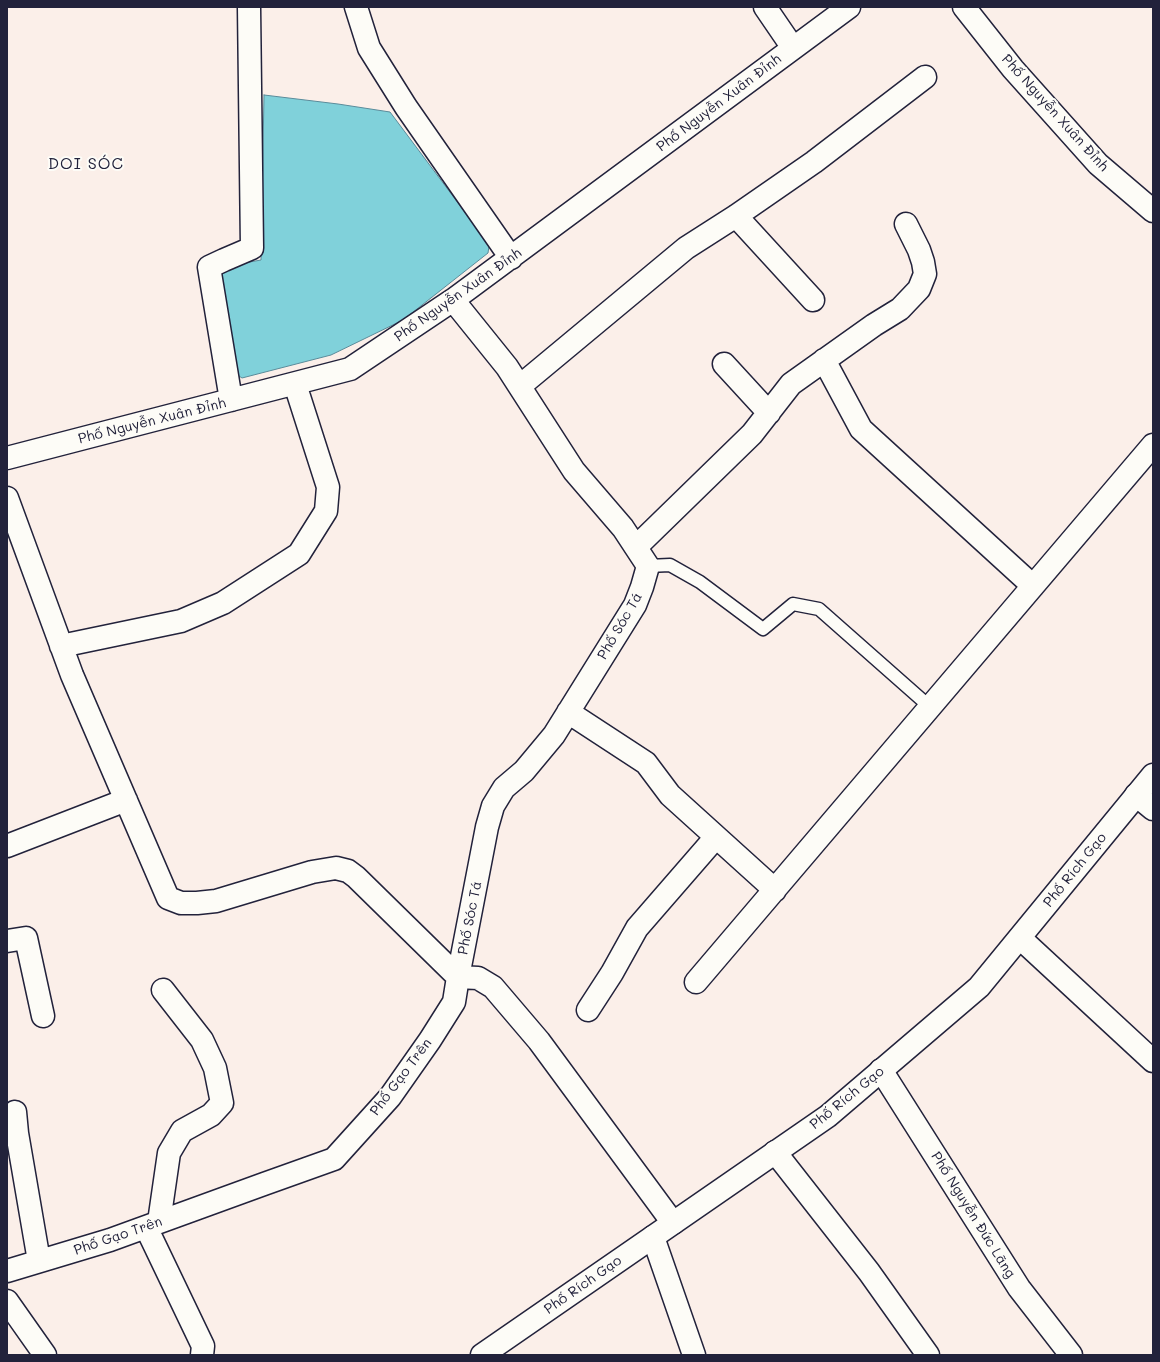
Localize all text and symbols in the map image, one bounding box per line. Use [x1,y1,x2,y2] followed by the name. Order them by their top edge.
[653,51,785,155] street label: Phố Nguyễn Xuân Đỉnh
[998,51,1112,175] street label: Phố Nguyễn Xuân Đỉnh
[48,154,124,174] district label: DOI SÓC
[391,245,525,345] street label: Phố Nguyễn Xuân Đỉnh
[76,395,228,447] street label: Phố Nguyễn Xuân Đỉnh
[594,589,646,663] street label: Phố Sóc Tá
[1040,830,1110,910] street label: Phố Rích Gạo
[455,880,485,956] street label: Phố Sóc Tá
[367,1035,435,1119] street label: Phố Gạo Trên
[807,1063,887,1133] street label: Phố Rích Gạo
[927,1149,1019,1281] street label: Phố Nguyễn Đức Lãng
[72,1213,164,1259] street label: Phố Gạo Trên
[541,1252,625,1318] street label: Phố Rích Gạo

